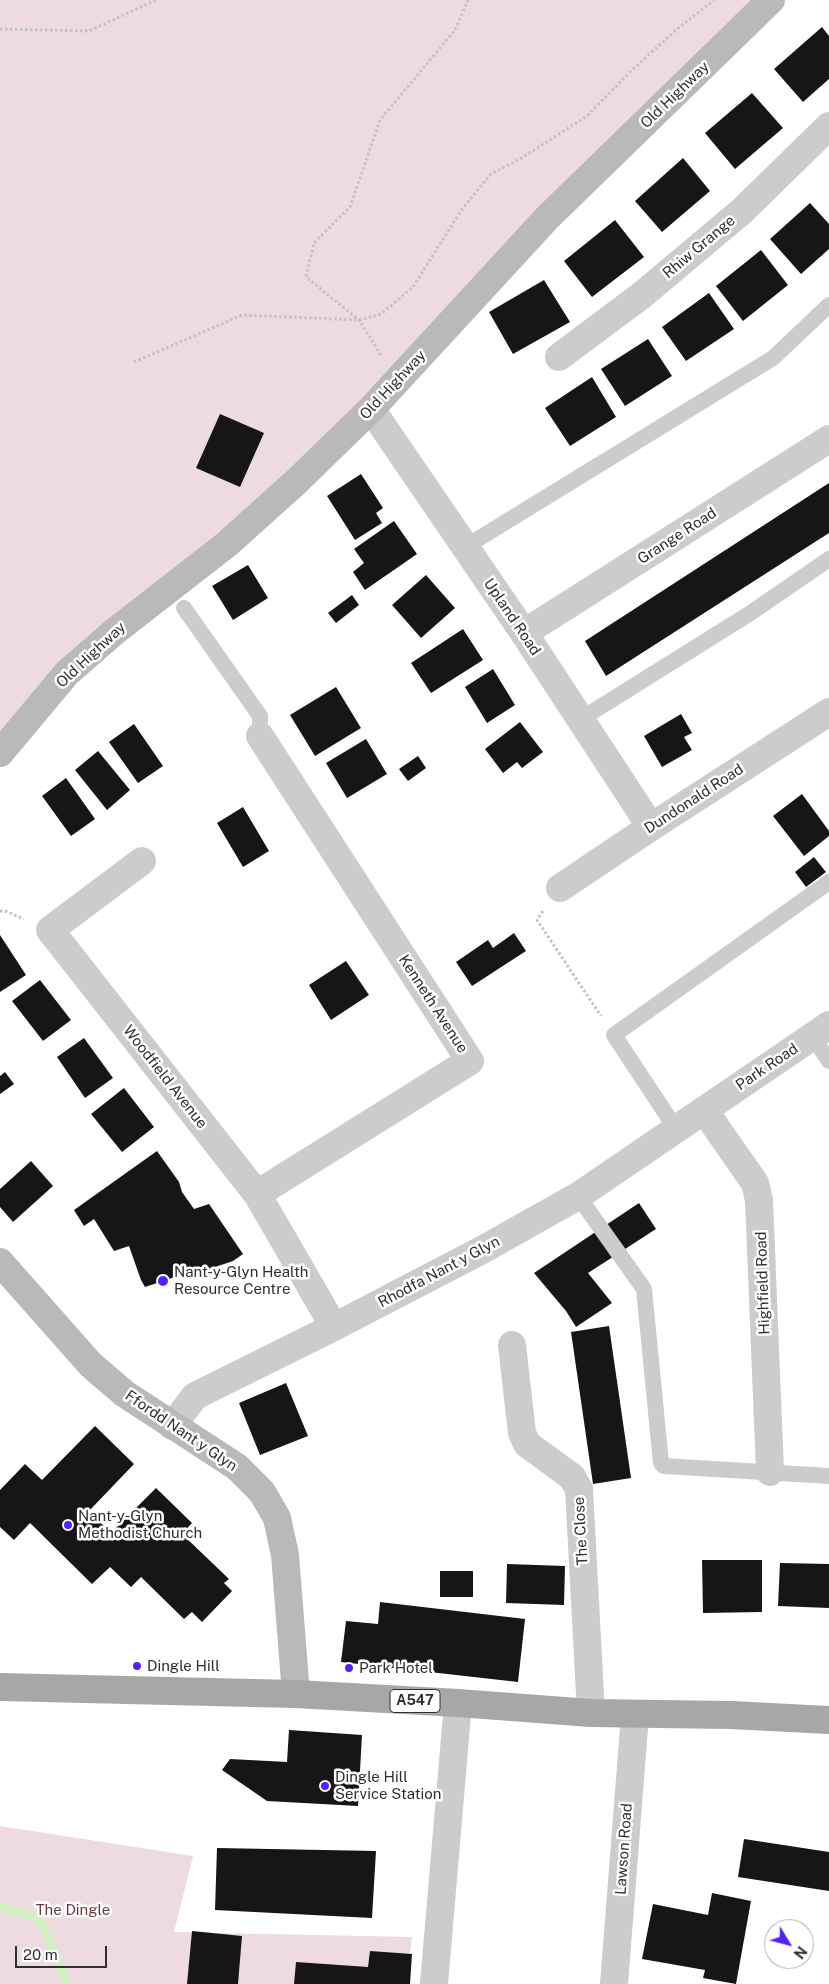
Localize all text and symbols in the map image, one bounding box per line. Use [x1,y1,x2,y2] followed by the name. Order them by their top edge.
[637,58,713,132] street label: Old Highway
[659,212,739,282] street label: Rhiw Grange
[356,347,430,423] street label: Old Highway
[634,504,720,568] street label: Grange Road
[480,575,544,659] street label: Upland Road
[53,618,129,692] street label: Old Highway
[641,760,747,838] street label: Dundonald Road
[395,952,471,1056] street label: Kenneth Avenue
[119,1022,211,1132] street label: Woodfield Avenue
[732,1040,802,1094] street label: Park Road
[752,1231,774,1335] street label: Highfield Road
[375,1232,503,1312] street label: Rhodfa Nant y Glyn
[174,1263,308,1298] place label: Nant-y-Glyn Health Resource Centre
[156,1274,170,1288] marker: Nant-y-Glyn Health Resource Centre
[121,1387,241,1475] street label: Ffordd Nant y Glyn
[570,1496,592,1566] street label: The Close
[78,1507,202,1542] place label: Nant-y-Glyn Methodist Church
[62,1519,74,1531] marker: Nant-y-Glyn Methodist Church
[147,1657,220,1675] place label: Dingle Hill
[359,1659,433,1677] place label: Park Hotel
[131,1660,143,1672] marker: Dingle Hill
[343,1662,355,1674] marker: Park Hotel
[390,1690,440,1712] road number: A547
[335,1768,441,1803] place label: Dingle Hill Service Station
[319,1780,331,1792] marker: Dingle Hill Service Station
[612,1803,636,1895] street label: Lawson Road
[36,1901,110,1919] park label: The Dingle
[764,1919,814,1969] north arrow
[18,1936,110,1968] scale bar
[791,1943,810,1962] text: N
[23,1946,58,1963] text: 20 m

